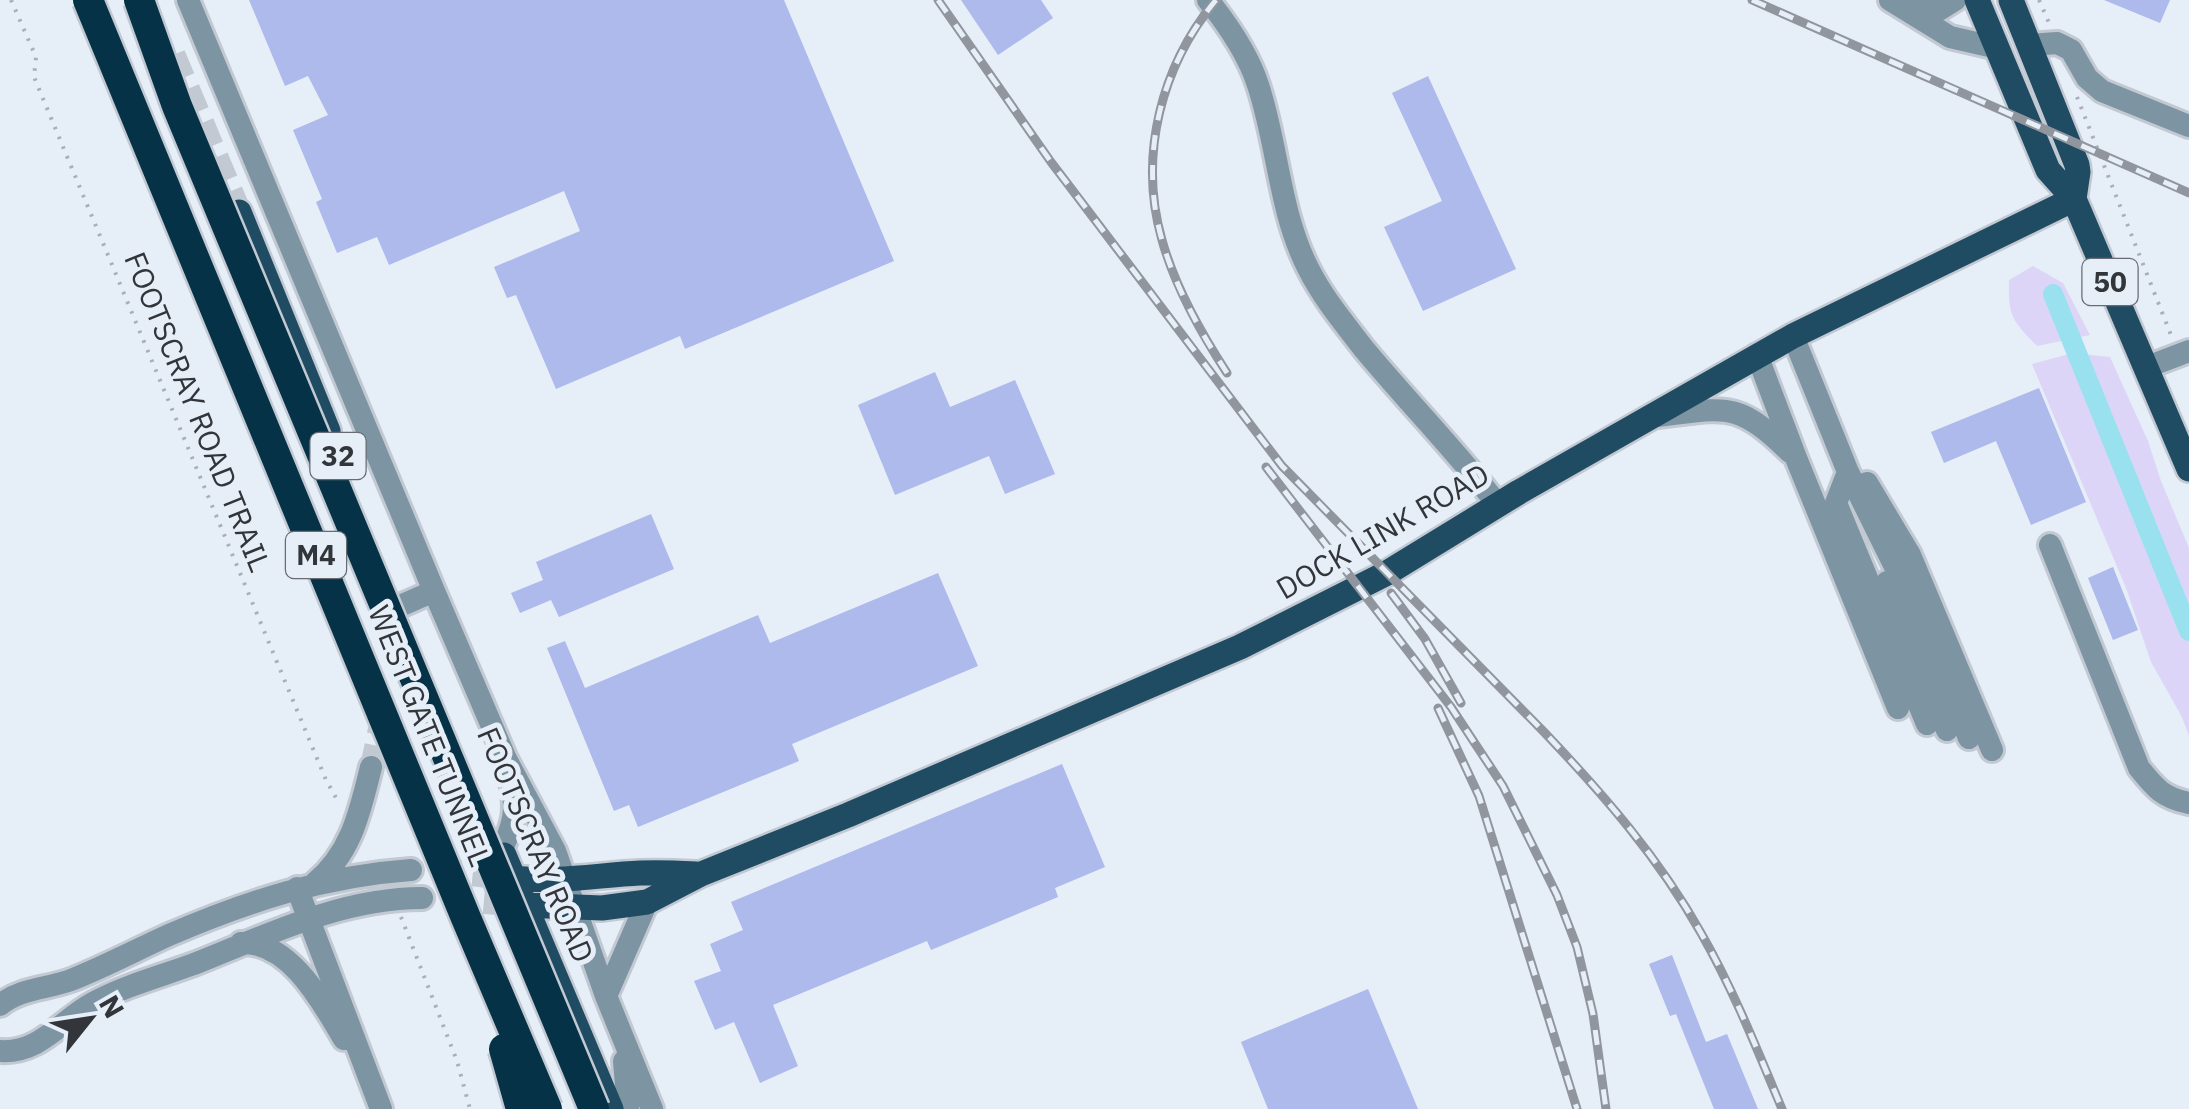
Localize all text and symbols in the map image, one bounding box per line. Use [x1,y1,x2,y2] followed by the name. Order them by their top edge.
[116,246,280,577] street label: FOOTSCRAY ROAD TRAIL
[2082,259,2138,305] road number: 50
[310,433,366,479] road number: 32
[1269,454,1496,607] street label: DOCK LINK ROAD
[286,532,346,578] road number: M4
[360,599,501,872] street label: WEST GATE TUNNEL
[469,721,604,968] street label: FOOTSCRAY ROAD
[40,969,140,1069] north arrow
[91,988,133,1024] text: N

